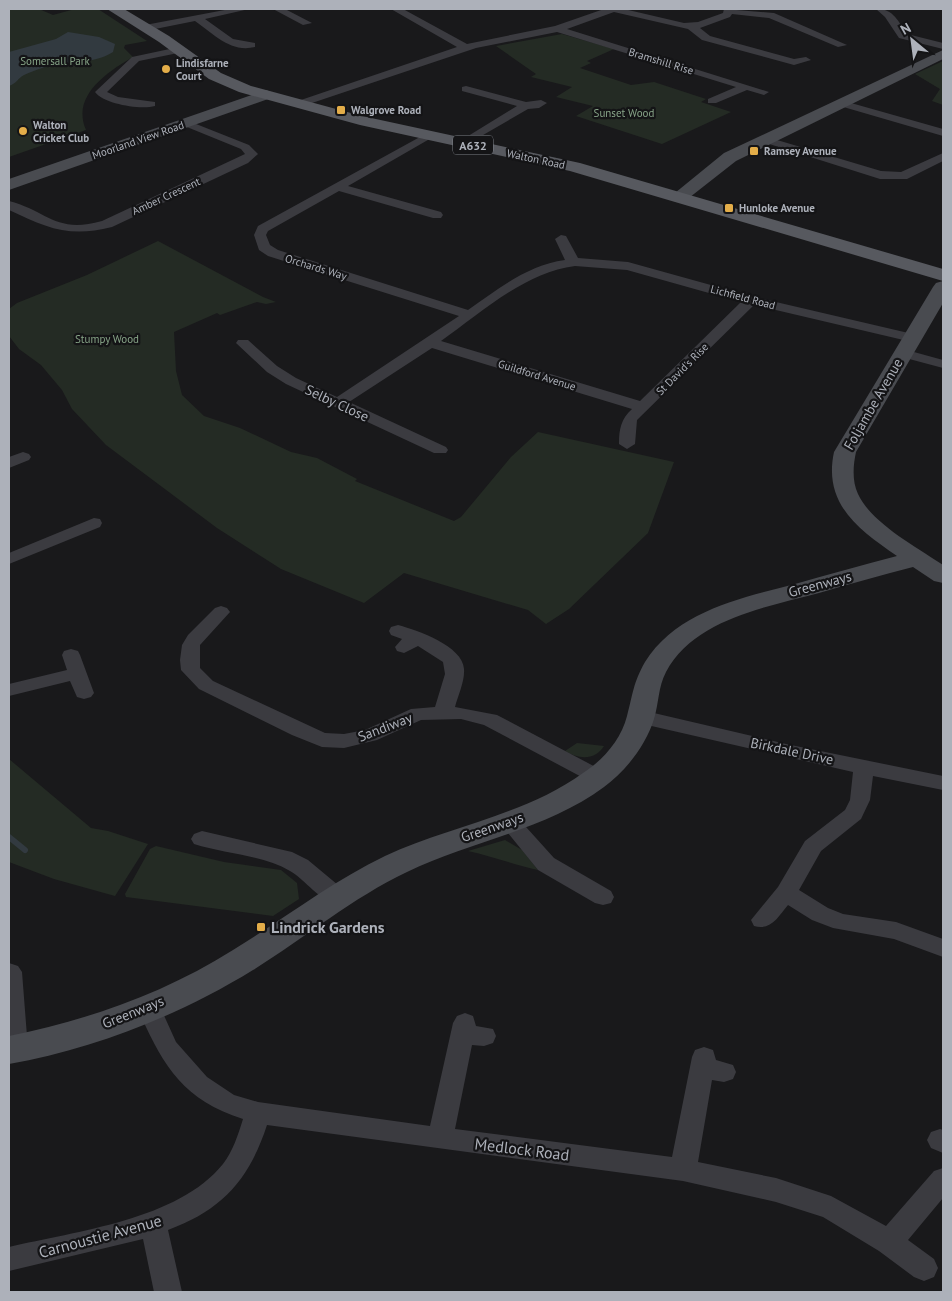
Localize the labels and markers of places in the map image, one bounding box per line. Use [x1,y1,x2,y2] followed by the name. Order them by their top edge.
[176,56,229,83] place label: Lindisfarne Court
[160,63,172,75] marker: Lindisfarne Court
[351,103,421,117] place label: Walgrove Road
[335,104,347,116] marker: Walgrove Road
[33,118,89,145] place label: Walton Cricket Club
[17,125,29,137] marker: Walton Cricket Club
[764,144,837,158] place label: Ramsey Avenue
[748,145,760,157] marker: Ramsey Avenue
[739,201,815,215] place label: Hunloke Avenue
[723,202,735,214] marker: Hunloke Avenue
[271,917,385,937] place label: Lindrick Gardens
[255,921,267,933] marker: Lindrick Gardens

